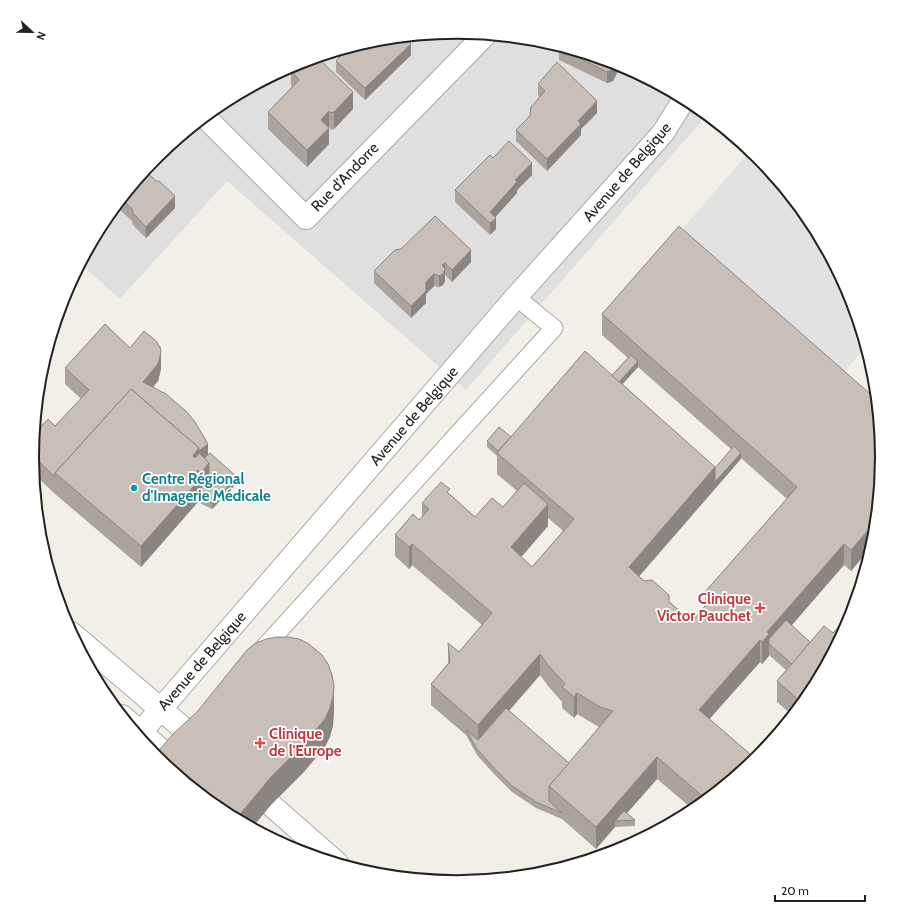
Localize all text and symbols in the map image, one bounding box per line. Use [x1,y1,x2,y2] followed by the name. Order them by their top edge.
[12,12,52,52] north arrow
[33,30,49,42] text: N
[579,119,675,225] street label: Avenue de Belgique
[308,138,383,215] street label: Rue d'Andorre
[366,363,462,469] street label: Avenue de Belgique
[142,470,271,505] place label: Centre Régional d'Imagerie Médicale
[129,483,139,493] marker: Centre Régional d'Imagerie Médicale
[657,590,751,625] place label: Clinique Victor Pauchet
[754,602,766,614] marker: Clinique Victor Pauchet
[154,608,250,714] street label: Avenue de Belgique
[269,725,342,760] place label: Clinique de l'Europe
[254,737,266,749] marker: Clinique de l'Europe
[775,877,865,903] scale bar
[781,883,809,898] text: 20 m

